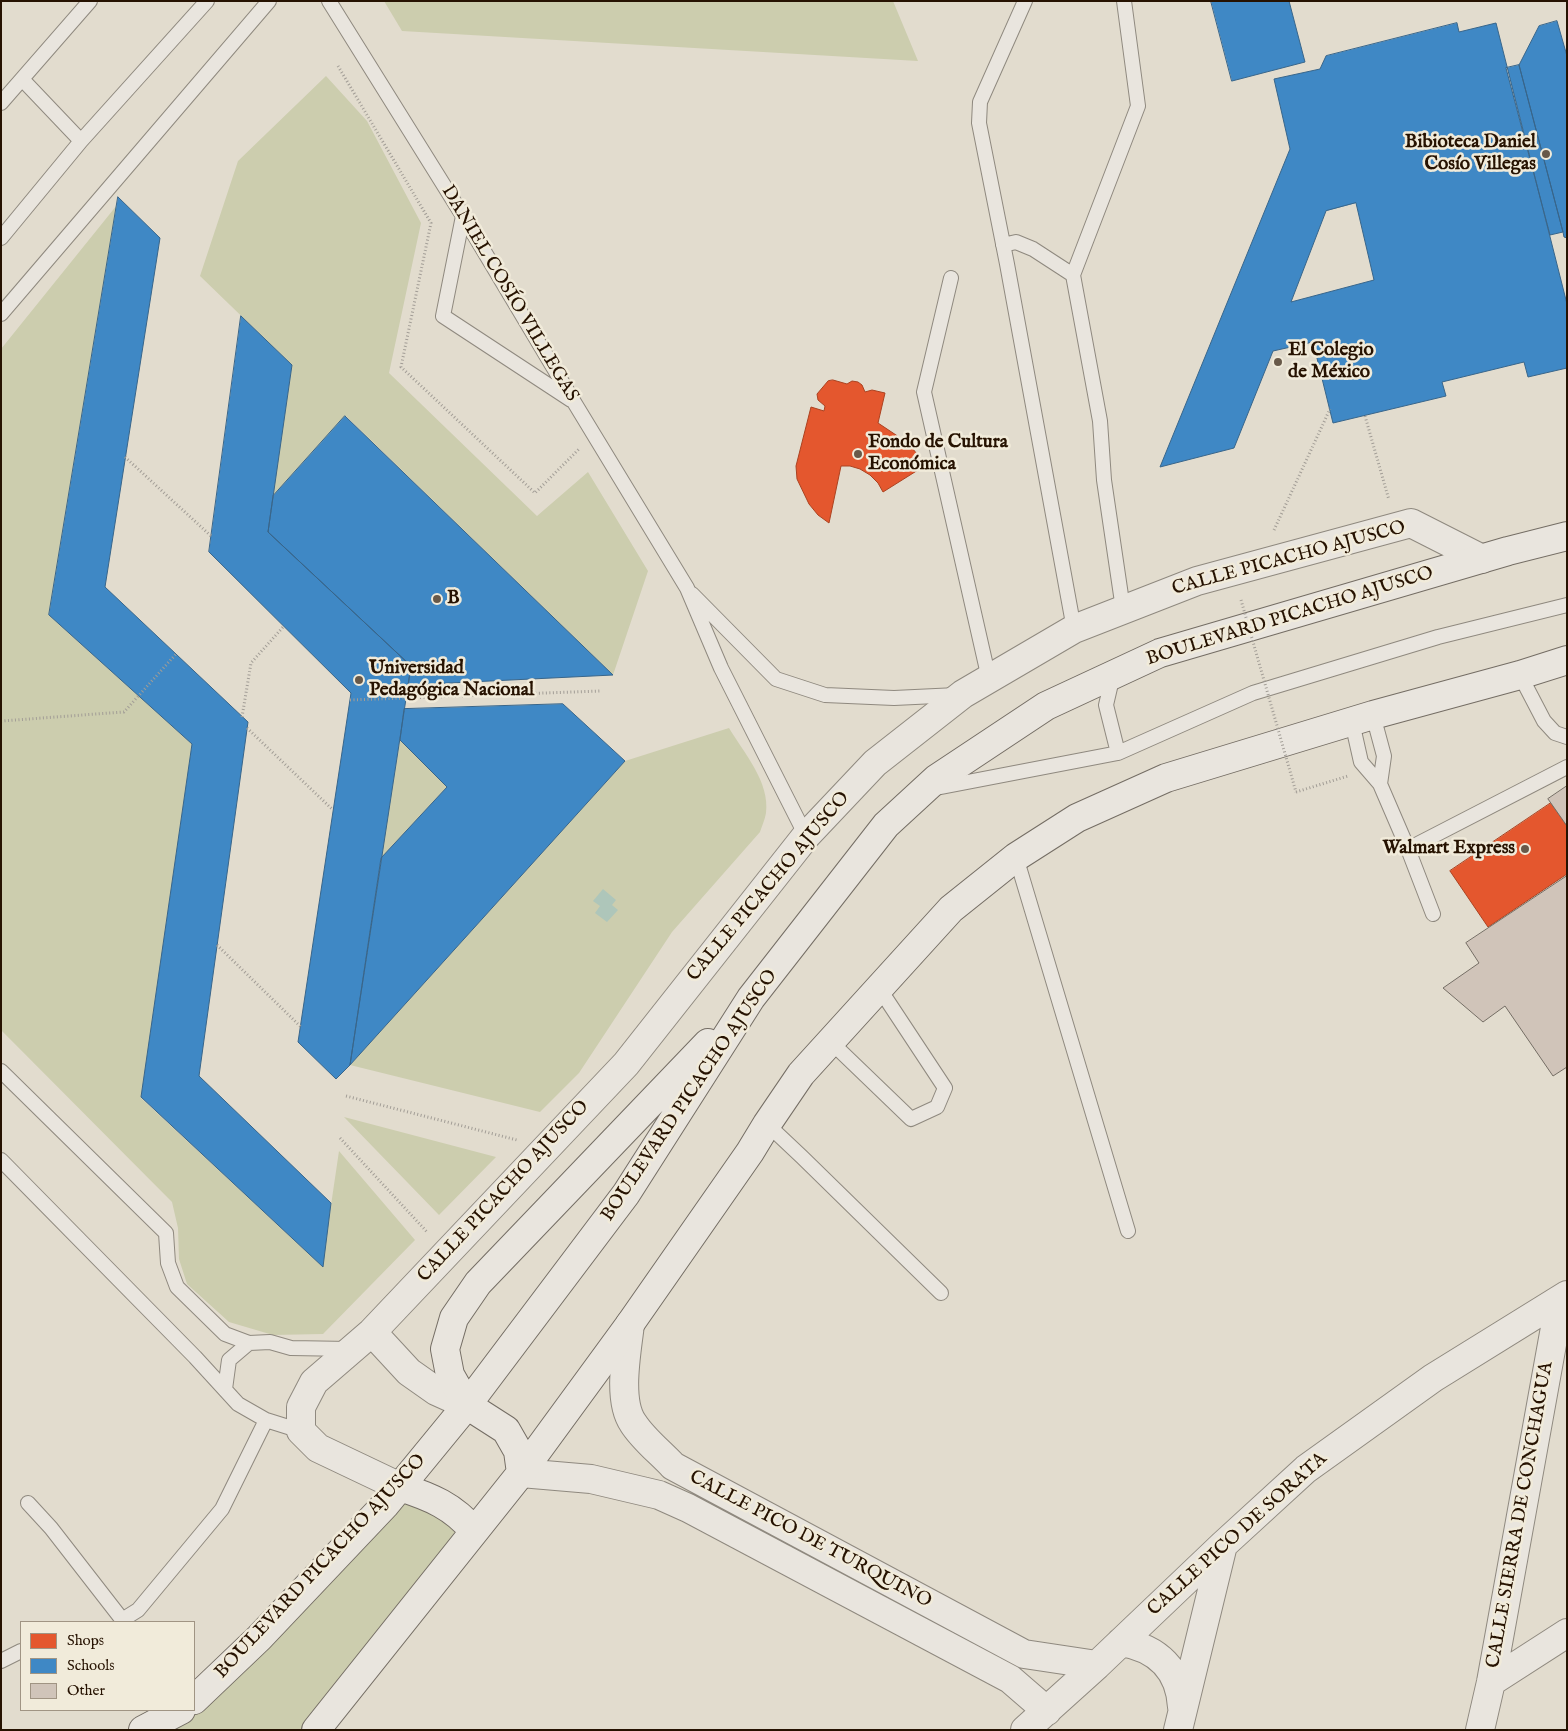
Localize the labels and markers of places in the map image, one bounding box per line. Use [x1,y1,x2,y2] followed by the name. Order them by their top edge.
[1405,132,1536,176] place label: Bibioteca Daniel Cosío Villegas
[1540,148,1552,160] marker: Bibioteca Daniel Cosío Villegas
[1288,340,1374,384] place label: El Colegio de México
[1272,356,1284,368] marker: El Colegio de México
[868,432,1008,476] place label: Fondo de Cultura Económica
[852,448,864,460] marker: Fondo de Cultura Económica
[447,588,460,610] place label: B
[431,593,443,605] marker: B
[369,658,534,702] place label: Universidad Pedagógica Nacional
[353,674,365,686] marker: Universidad Pedagógica Nacional
[1382,838,1515,860] place label: Walmart Express
[1519,843,1531,855] marker: Walmart Express

